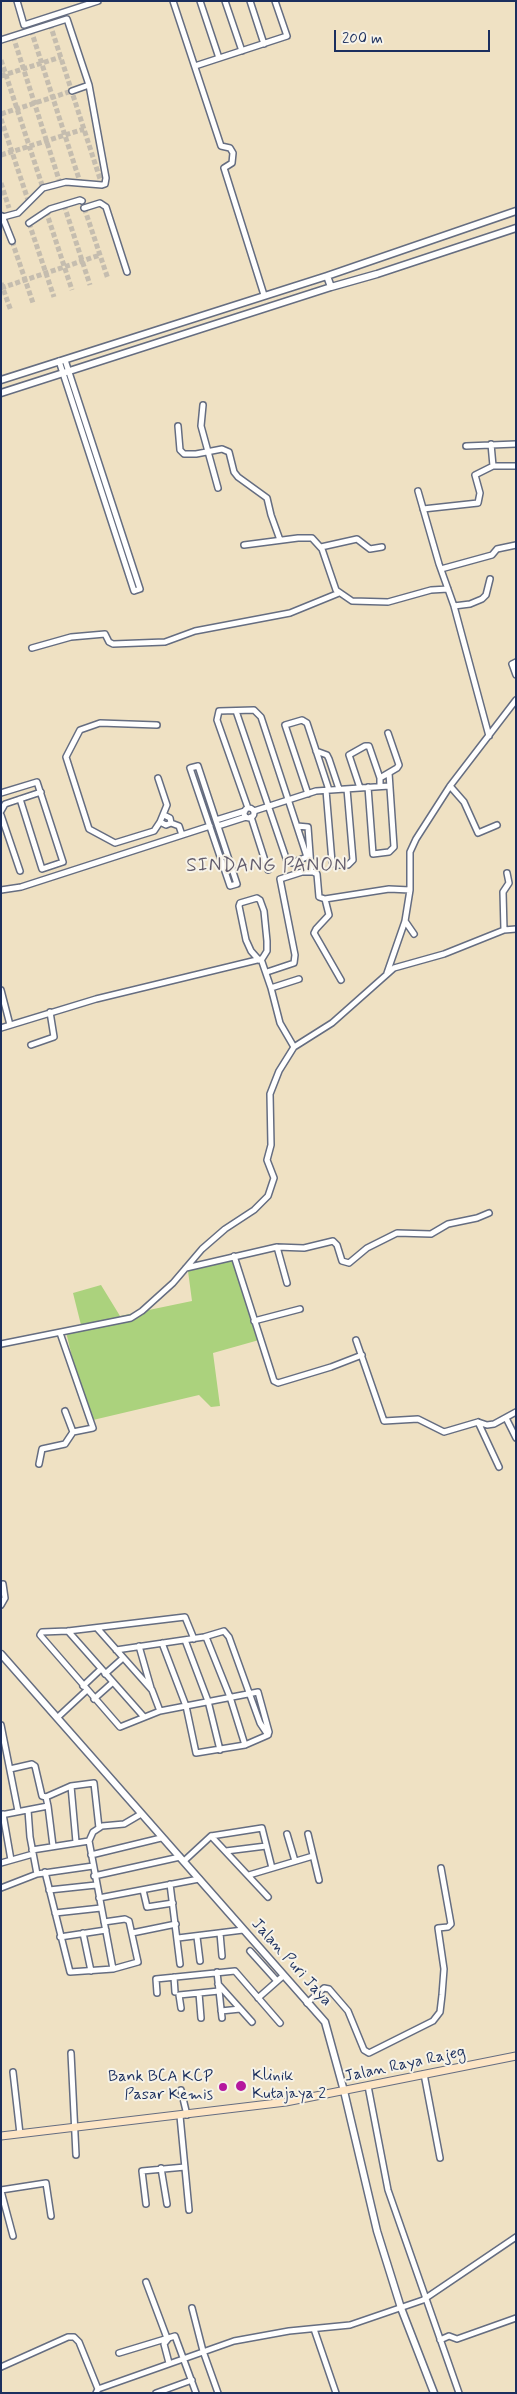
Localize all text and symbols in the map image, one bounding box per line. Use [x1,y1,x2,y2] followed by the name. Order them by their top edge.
[337,20,493,52] scale bar
[342,29,383,49] text: 200 m
[184,856,350,878] district label: SINDANG PANON
[247,1915,335,2011] street label: Jalan Puri Jaya
[343,2043,467,2087] street label: Jalan Raya Rajeg
[252,2067,326,2105] place label: Klinik Kutajaya 2
[108,2068,213,2106] place label: Bank BCA KCP Pasar Kemis
[234,2079,248,2093] marker: Klinik Kutajaya 2
[217,2081,229,2093] marker: Bank BCA KCP Pasar Kemis

